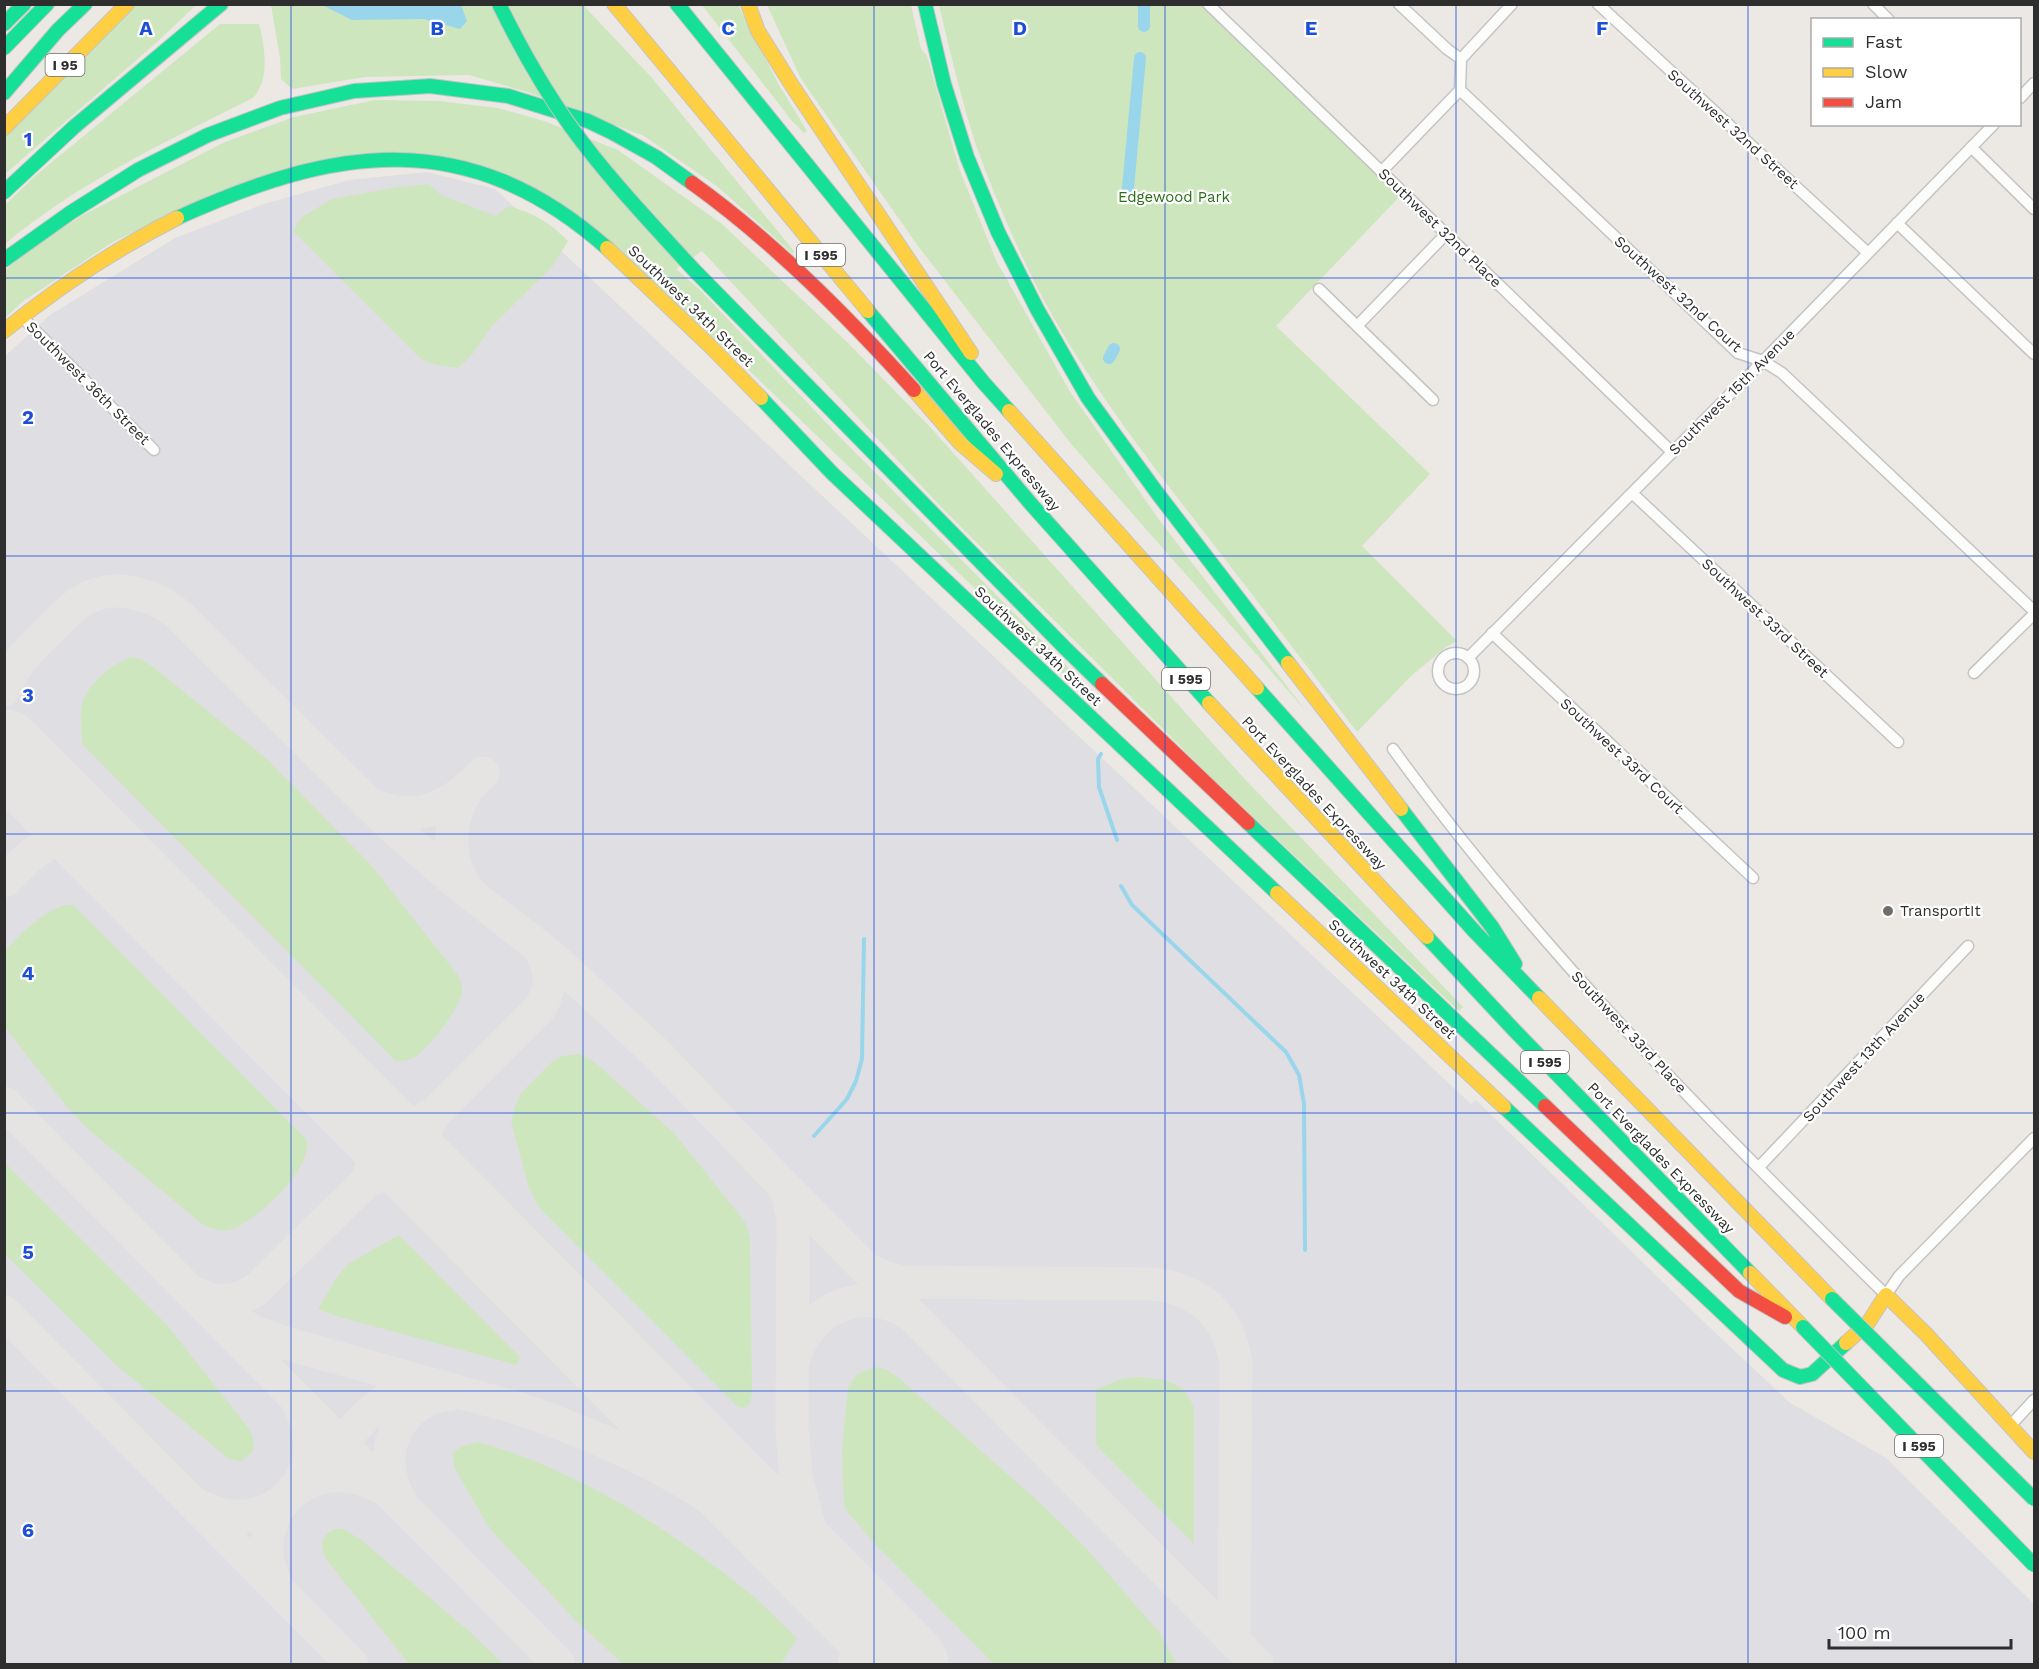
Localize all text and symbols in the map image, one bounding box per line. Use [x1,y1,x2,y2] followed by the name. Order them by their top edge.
[139,16,153,40] text: A
[430,16,444,40] text: B
[721,16,735,40] text: C
[1013,16,1027,40] text: D
[1305,16,1317,40] text: E
[1596,16,1608,40] text: F
[1811,18,2021,126] legend
[1865,31,1903,52] text: Fast
[46,54,84,76] road number: I 95
[1865,61,1908,82] text: Slow
[1664,65,1803,193] street label: Southwest 32nd Street
[1865,91,1902,112] text: Jam
[24,127,32,151] text: 1
[1375,165,1505,291] street label: Southwest 32nd Place
[1118,188,1231,206] park label: Edgewood Park
[1611,232,1746,356] street label: Southwest 32nd Court
[625,241,758,371] street label: Southwest 34th Street
[797,244,845,266] road number: I 595
[22,317,154,449] street label: Southwest 36th Street
[1665,325,1799,459] street label: Southwest 15th Avenue
[920,347,1064,515] street label: Port Everglades Expressway
[22,405,34,429] text: 2
[1698,555,1833,682] street label: Southwest 33rd Street
[971,582,1106,710] street label: Southwest 34th Street
[1162,668,1210,690] road number: I 595
[22,683,34,707] text: 3
[1557,694,1688,818] street label: Southwest 33rd Court
[1238,712,1390,874] street label: Port Everglades Expressway
[1900,902,1981,920] place label: TransportIt
[1881,904,1895,918] marker: TransportIt
[1325,915,1460,1043] street label: Southwest 34th Street
[22,961,35,985] text: 4
[1568,967,1690,1097] street label: Southwest 33rd Place
[1799,988,1929,1126] street label: Southwest 13th Avenue
[1521,1051,1569,1073] road number: I 595
[1584,1079,1738,1238] street label: Port Everglades Expressway
[22,1240,34,1264] text: 5
[1895,1435,1943,1457] road number: I 595
[22,1518,34,1542] text: 6
[1829,1612,2010,1650] scale bar
[1838,1622,1891,1643] text: 100 m

